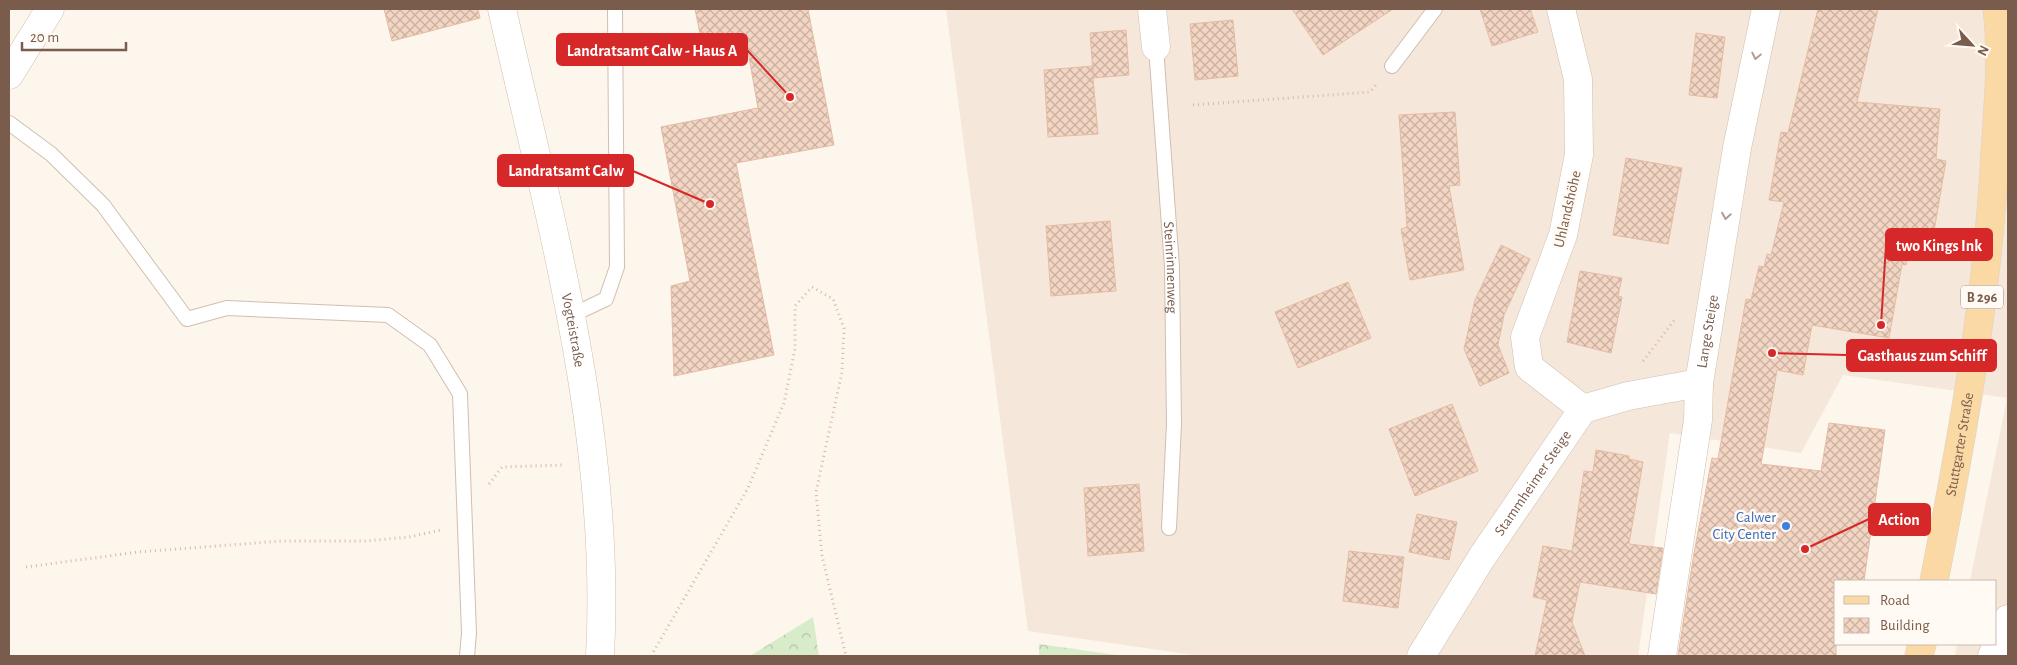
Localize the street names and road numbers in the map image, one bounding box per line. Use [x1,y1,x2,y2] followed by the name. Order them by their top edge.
[1551,169,1584,249] street label: Uhlandshöhe
[1161,221,1180,314] street label: Steinrinnenweg
[1961,286,2003,308] road number: B 296
[559,292,587,368] street label: Vogteistraße
[1695,294,1721,369] street label: Lange Steige
[1943,391,1976,498] street label: Stuttgarter Straße
[1492,428,1574,538] street label: Stammheimer Steige

